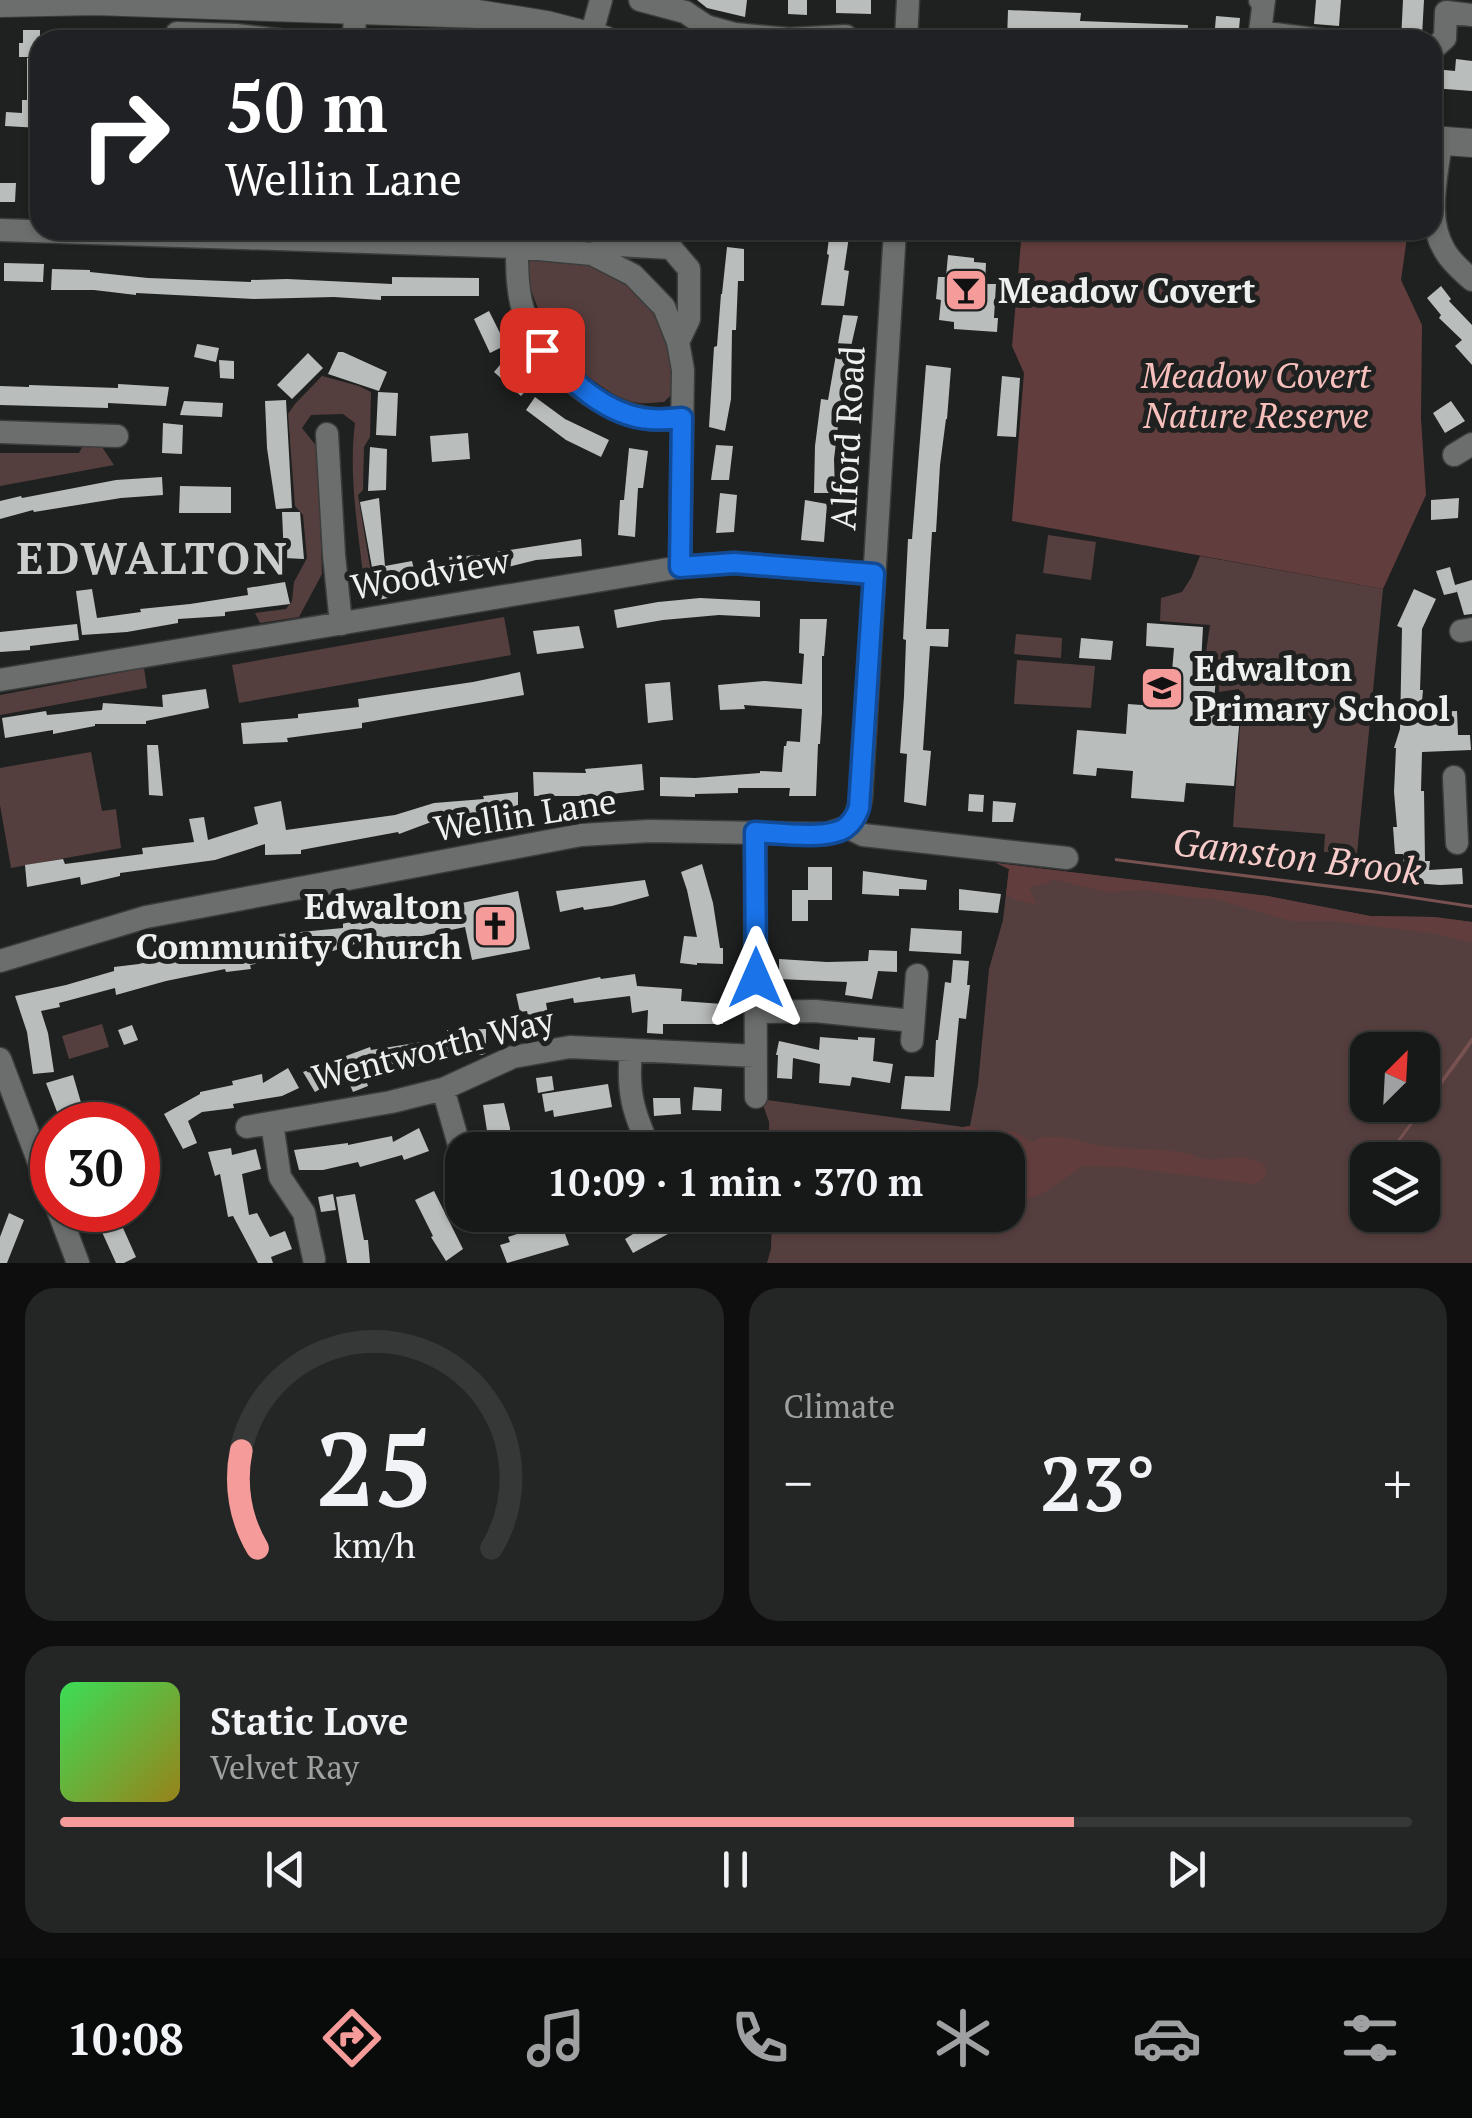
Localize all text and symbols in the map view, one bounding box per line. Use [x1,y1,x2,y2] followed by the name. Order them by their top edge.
[225,59,388,152] text: 50 m
[60,70,190,200] icon: right
[225,148,462,208] text: Wellin Lane
[943,267,989,313] bar icon: Meadow Covert
[998,267,1256,313] place label: Meadow Covert
[500,308,585,393] pin
[515,323,570,378] icon: arrive
[819,345,875,531] street label: Alford Road
[1140,352,1372,438] park label: Meadow Covert Nature Reserve
[17,527,289,587] district label: EDWALTON
[347,536,513,610] street label: Woodview
[1194,645,1450,731] place label: Edwalton Primary School
[1139,665,1185,711] school or university icon: Edwalton Primary School
[430,777,620,851] street label: Wellin Lane
[1170,816,1425,896] water label: Gamston Brook
[135,883,462,969] place label: Edwalton Community Church
[472,903,518,949] church icon: Edwalton Community Church
[704,926,808,1030] position arrow
[307,995,560,1100] street label: Wentworth Way
[1350,1032,1440,1122] north arrow
[1350,1032,1440,1232] map controls
[30,1102,160,1232] speed limit sign: 30
[1350,1142,1440,1232] button: layers
[547,1157,923,1207] text: 10:09 · 1 min · 370 m
[784,1385,895,1427] text: Climate
[315,1398,433,1536] text: 25
[1040,1433,1156,1532] text: 23°
[784,1446,813,1519] text: −
[1383,1446,1412,1519] text: +
[333,1521,416,1568] text: km/h
[210,1696,408,1746] text: Static Love
[210,1746,359,1788] text: Velvet Ray
[258,1842,313,1897] icon: previous
[708,1842,763,1897] icon: pause
[1159,1842,1214,1897] icon: next
[317,2003,387,2073] icon: directions
[521,2003,591,2073] icon: music
[725,2003,795,2073] icon: phone
[928,2003,998,2073] icon: climate
[1132,2003,1202,2073] icon: car
[1335,2003,1405,2073] icon: filters
[67,2008,184,2068] text: 10:08

